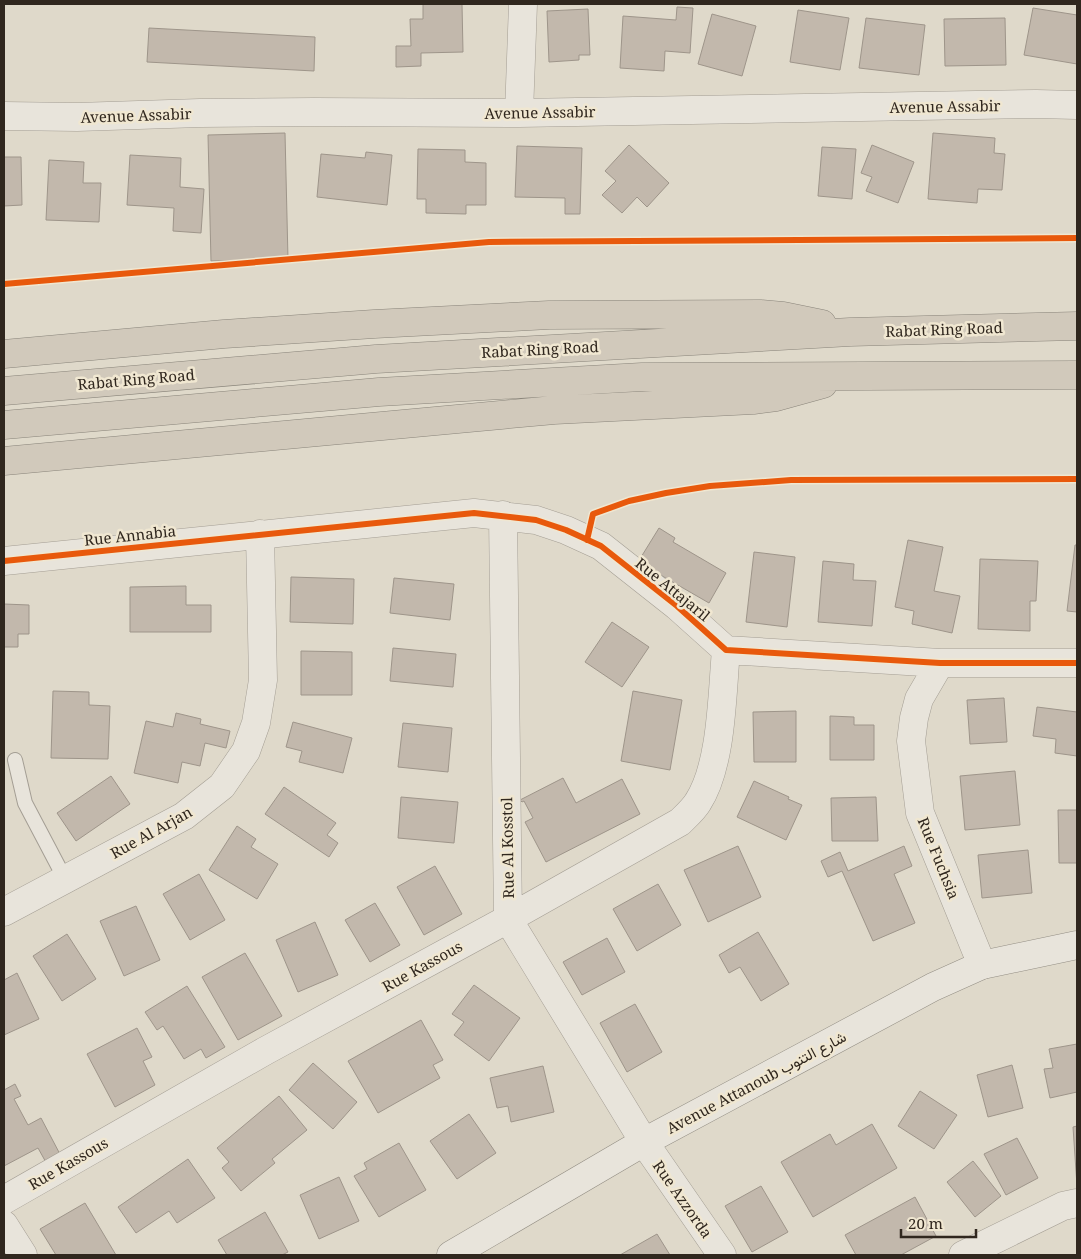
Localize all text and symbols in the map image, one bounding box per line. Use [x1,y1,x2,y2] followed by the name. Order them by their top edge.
[889,95,1001,117] street label: Avenue Assabir
[484,101,596,123] street label: Avenue Assabir
[80,103,192,127] street label: Avenue Assabir
[885,317,1003,341] street label: Rabat Ring Road
[481,336,599,362] street label: Rabat Ring Road
[77,364,195,394] street label: Rabat Ring Road
[83,520,177,550] street label: Rue Annabia
[632,553,715,625] street label: Rue Attajaril
[496,797,518,899] street label: Rue Al Kosstol
[106,801,196,863] street label: Rue Al Arjan
[914,814,964,902] street label: Rue Fuchsia
[378,936,466,996] street label: Rue Kassous
[663,1026,850,1140] street label: Avenue Attanoub شارع التنوب
[25,1132,112,1194] street label: Rue Kassous
[649,1156,717,1242] street label: Rue Azzorda
[901,1206,976,1238] scale bar
[908,1213,943,1233] text: 20 m

